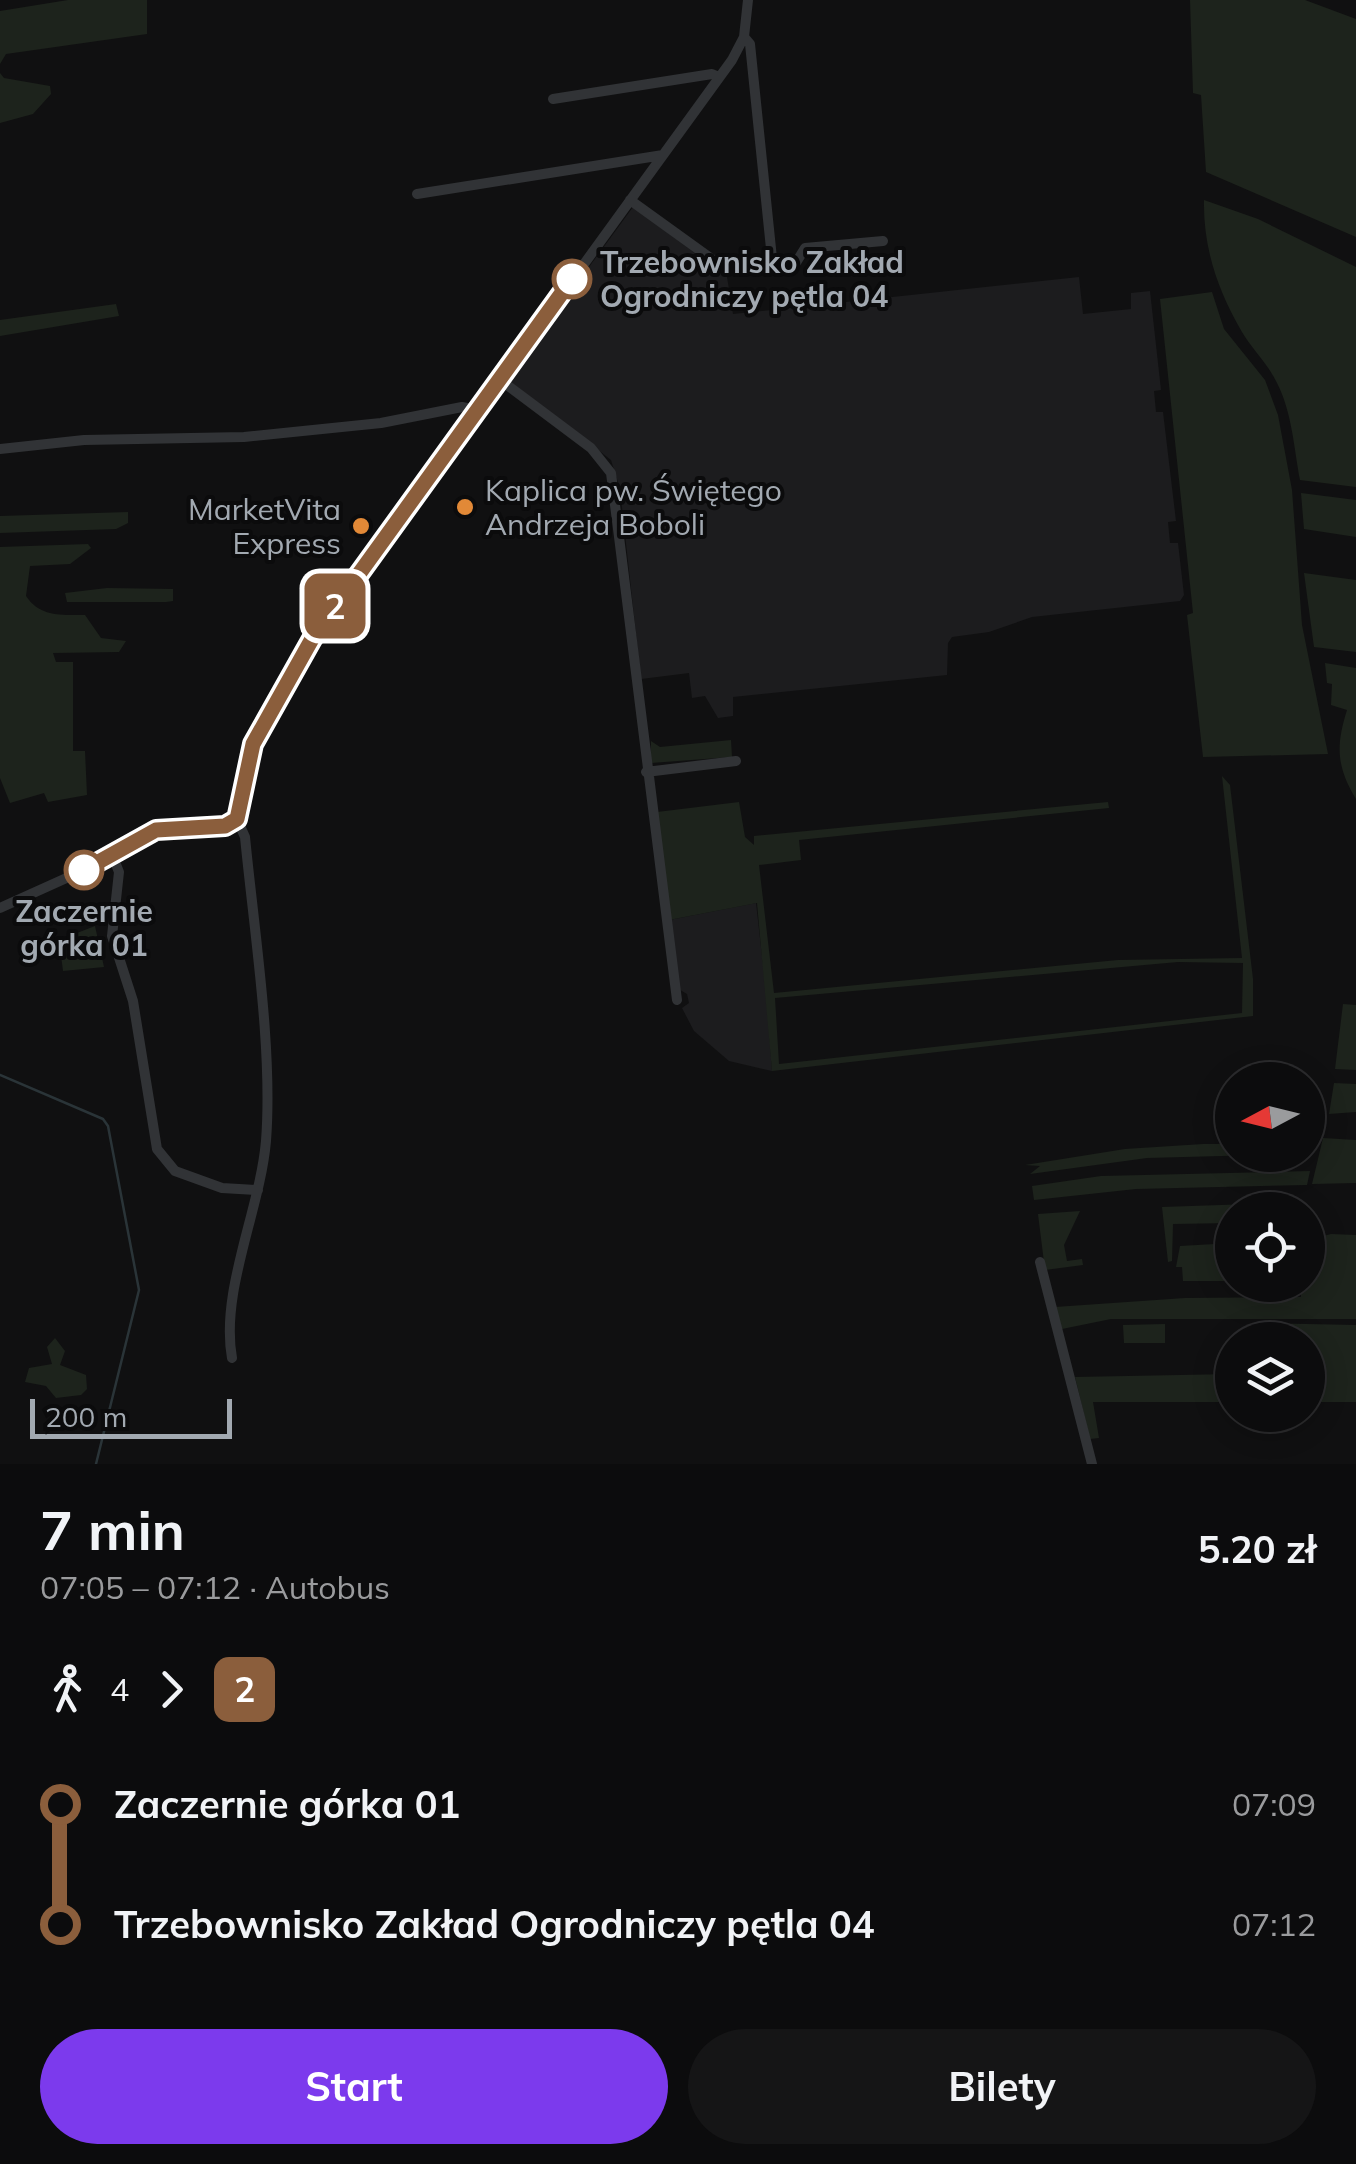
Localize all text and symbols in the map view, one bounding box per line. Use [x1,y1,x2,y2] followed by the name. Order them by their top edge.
[600,243,904,315] place label: Trzebownisko Zakład Ogrodniczy pętla 04
[553,260,591,298] marker: Trzebownisko Zakład Ogrodniczy pętla 04
[485,471,782,543] place label: Kaplica pw. Świętego Andrzeja Boboli
[188,490,341,562] place label: MarketVita Express
[454,496,476,518] marker: Kaplica pw. Świętego Andrzeja Boboli
[350,515,372,537] marker: MarketVita Express
[302,574,368,638] line badge: 2
[324,584,346,628] text: 2
[65,851,103,889] marker: Zaczernie górka 01
[15,892,153,964] place label: Zaczernie górka 01
[1215,1062,1325,1172] north arrow
[1215,1062,1325,1432] map controls
[1215,1192,1325,1302] button: locate
[1215,1322,1325,1432] button: layers
[30,1394,232,1438] scale bar
[45,1399,127,1434] text: 200 m
[40,1495,185,1564] text: 7 min
[1198,1525,1316,1573] text: 5.20 zł
[40,1567,390,1607] text: 07:05 – 07:12 · Autobus
[40,1662,95,1717] icon: walk
[144,1662,199,1717] icon: forward
[234,1667,255,1711] text: 2
[110,1669,129,1709] text: 4
[114,1780,460,1828] text: Zaczernie górka 01
[1232,1784,1316,1824] text: 07:09
[114,1900,875,1948] text: Trzebownisko Zakład Ogrodniczy pętla 04
[1232,1904,1316,1944] text: 07:12
[40,2029,668,2144] button: Start
[688,2029,1316,2144] button: Bilety

